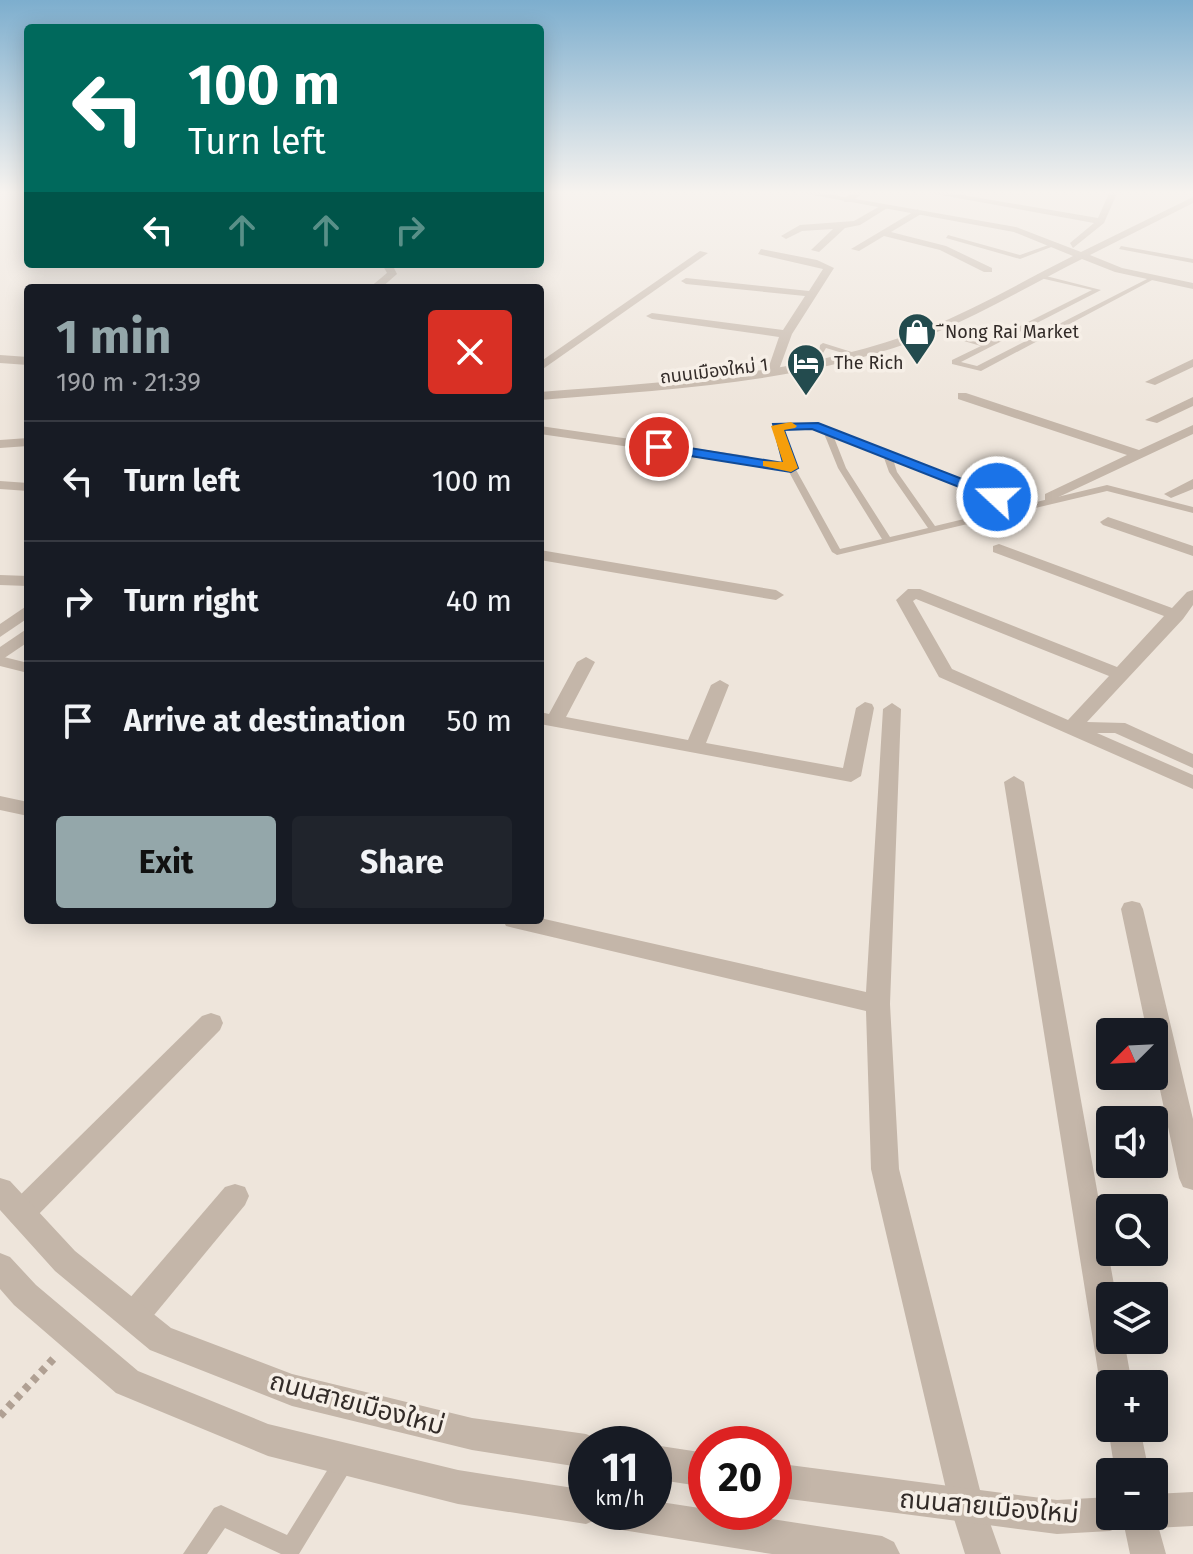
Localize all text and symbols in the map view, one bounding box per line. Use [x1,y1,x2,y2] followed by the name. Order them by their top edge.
[188,52,340,119] text: 100 m
[56,56,160,160] icon: left
[188,120,326,164] text: Turn left
[136,208,180,252] icon: left
[220,208,264,252] icon: ahead
[304,208,348,252] icon: ahead
[388,208,432,252] icon: right
[56,308,171,366] text: 1 min
[428,310,512,394] button: close
[896,311,938,366] shop icon: ืNong Rai Market
[935,321,1079,343] place label: ืNong Rai Market
[785,342,827,397] hotel icon: The Rich
[834,352,904,374] place label: The Rich
[659,353,769,389] street label: ถนนเมืองใหม่ 1
[56,367,201,398] text: 190 m · 21:39
[625,413,693,481] pin
[637,425,681,469] icon: arrive
[955,455,1039,539] position arrow
[56,459,100,503] icon: left
[124,463,240,499] text: Turn left
[432,463,512,499] text: 100 m
[56,579,100,623] icon: right
[124,583,259,619] text: Turn right
[446,583,512,619] text: 40 m
[56,699,100,743] icon: arrive
[124,703,406,739] text: Arrive at destination
[447,703,512,739] text: 50 m
[56,816,276,908] button: Exit
[292,816,512,908] button: Share
[1096,1018,1168,1090] north arrow
[1096,1018,1168,1530] map controls
[1096,1106,1168,1178] button: sound
[1096,1194,1168,1266] button: search
[1096,1282,1168,1354] button: layers
[266,1365,448,1442] street label: ถนนสายเมืองใหม่
[1096,1370,1168,1442] button: +
[688,1426,792,1530] speed limit sign: 20
[602,1444,638,1492] text: 11
[1096,1458,1168,1530] button: −
[898,1483,1080,1530] street label: ถนนสายเมืองใหม่
[595,1486,645,1510] text: km/h

